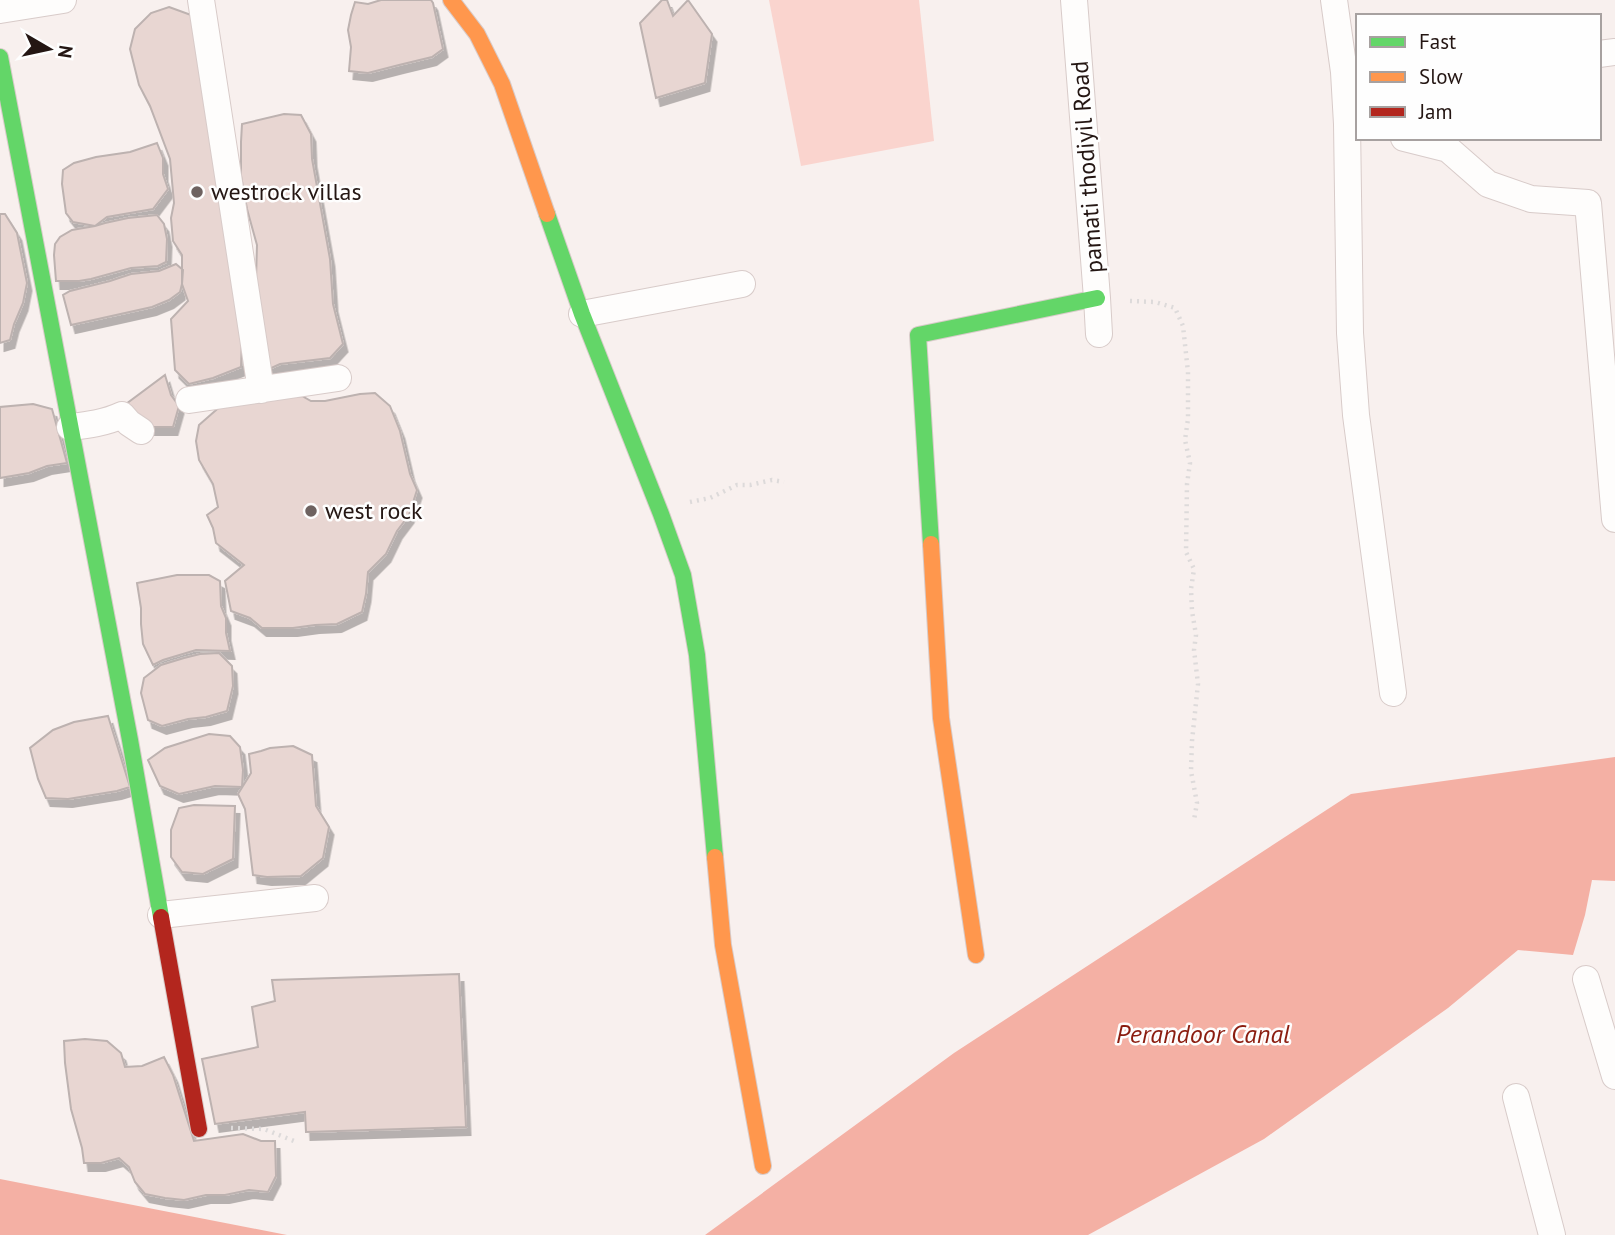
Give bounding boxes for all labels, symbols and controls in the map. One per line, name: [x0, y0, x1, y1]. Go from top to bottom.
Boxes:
north arrow: [14, 14, 84, 84]
legend: [1356, 14, 1601, 140]
text: Fast: [1419, 28, 1456, 55]
text: N: [53, 44, 79, 60]
street label: pamati thodiyil Road: [1064, 60, 1109, 274]
text: Slow: [1419, 63, 1463, 90]
text: Jam: [1418, 98, 1453, 125]
place label: westrock villas: [211, 176, 362, 207]
marker: westrock villas: [189, 184, 205, 200]
place label: west rock: [325, 495, 423, 526]
marker: west rock: [303, 503, 319, 519]
water label: Perandoor Canal: [1116, 1017, 1290, 1050]

